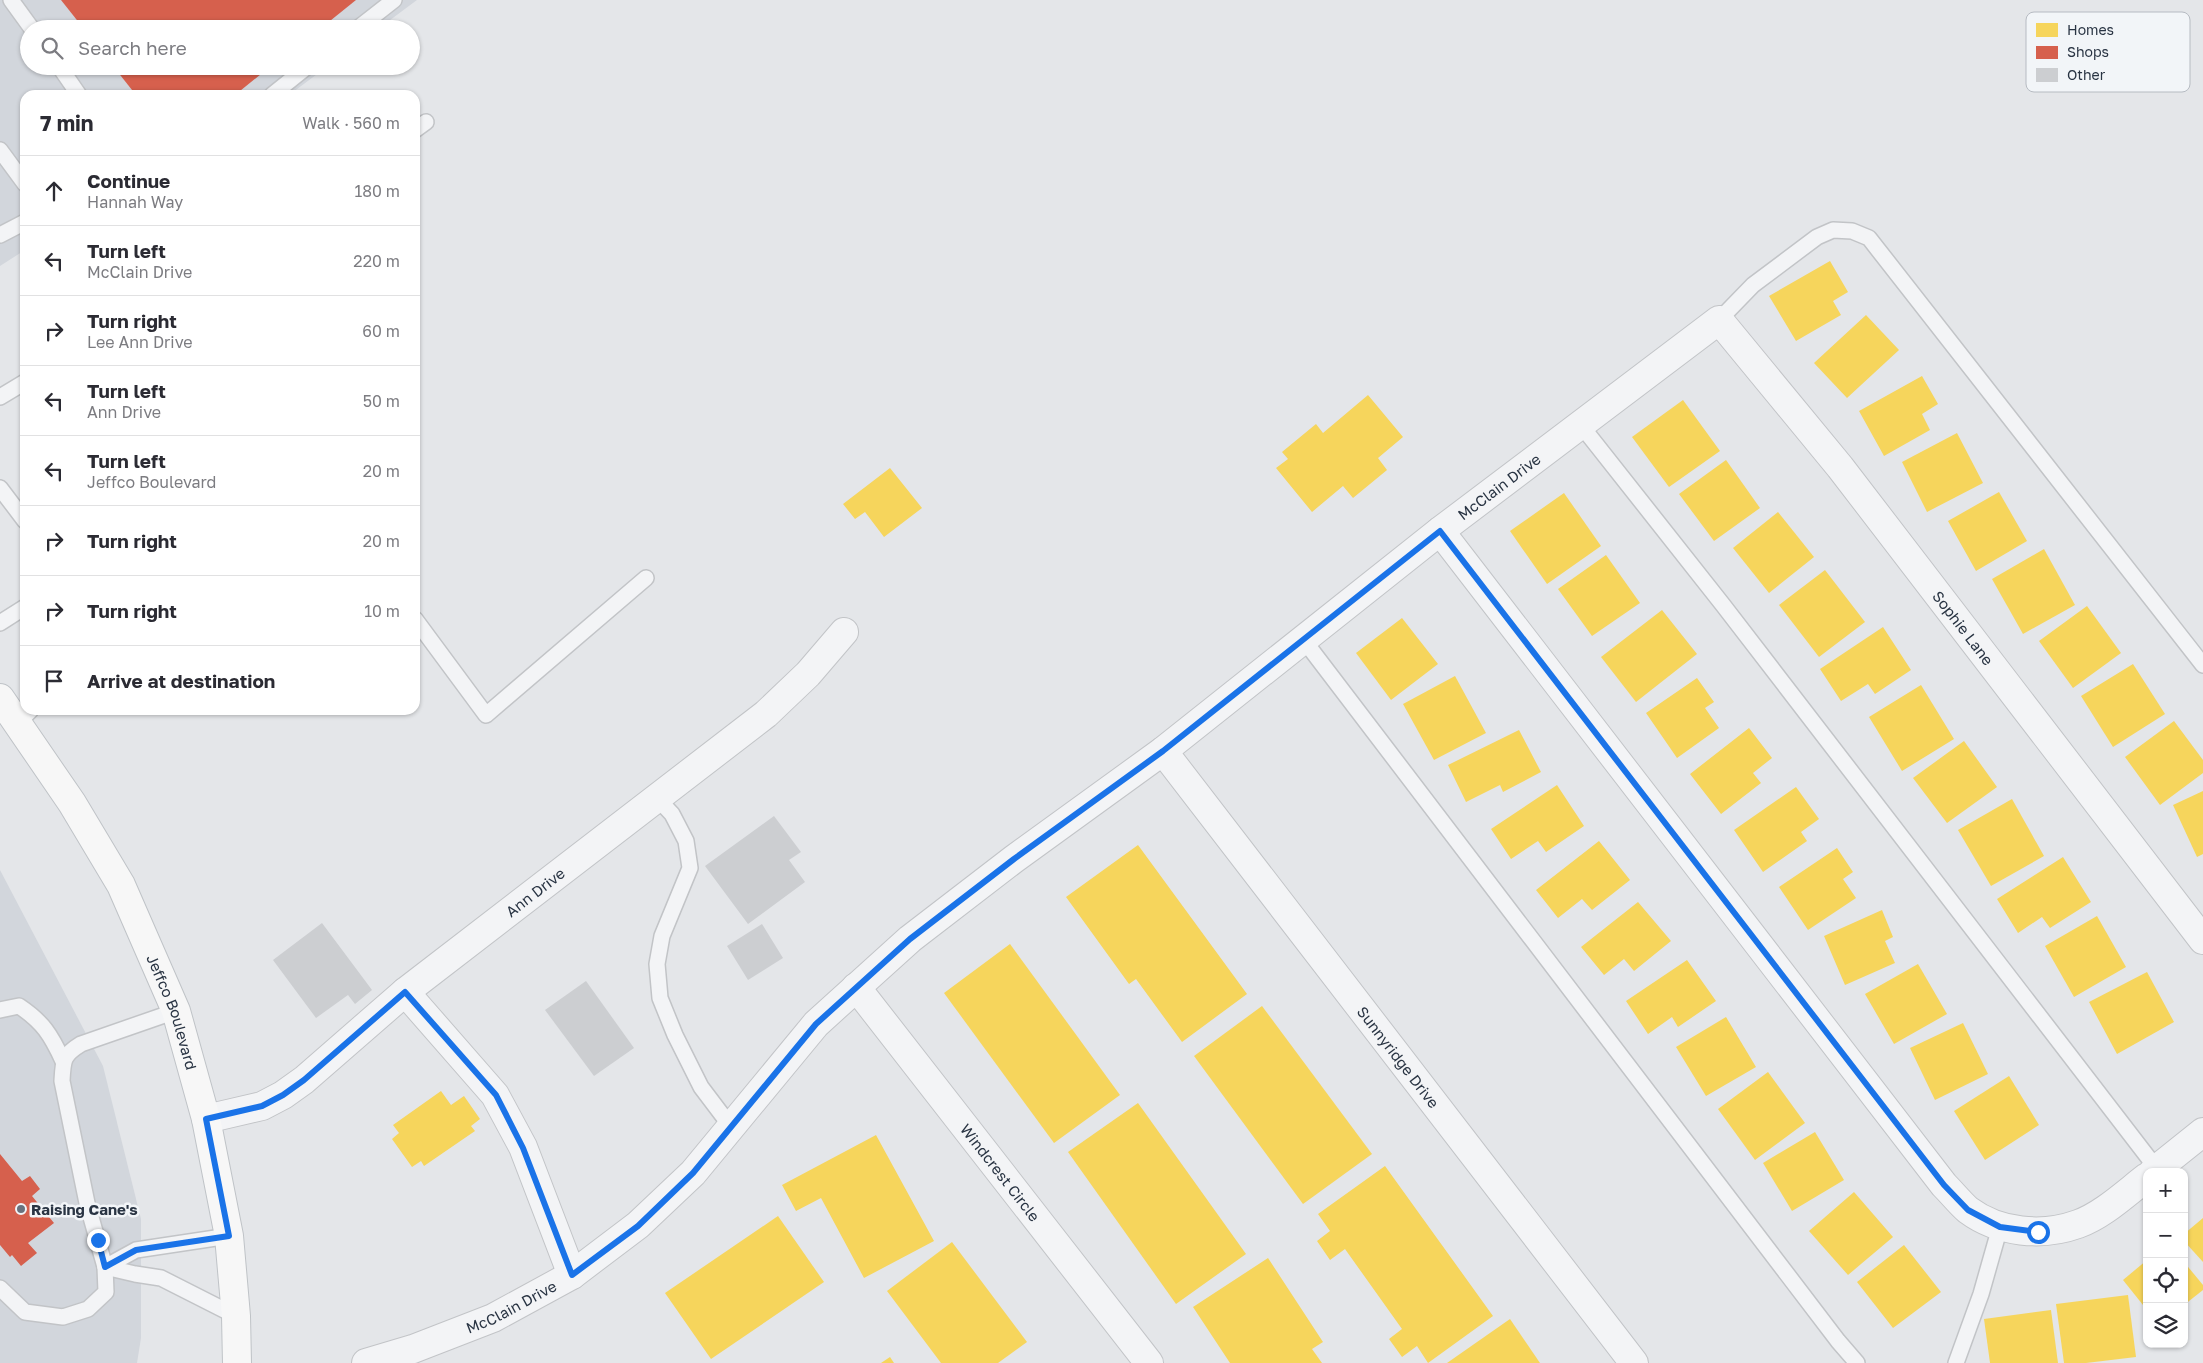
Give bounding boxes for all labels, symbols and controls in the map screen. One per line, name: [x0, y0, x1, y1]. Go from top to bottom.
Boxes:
legend: [2026, 12, 2190, 92]
search box: [20, 20, 420, 75]
text: Homes: [2067, 21, 2114, 38]
icon: search: [38, 34, 66, 62]
text: Search here: [78, 36, 187, 59]
text: Shops: [2067, 43, 2109, 60]
text: Other: [2067, 66, 2106, 83]
text: 7 min: [40, 110, 94, 136]
text: Walk · 560 m: [302, 113, 400, 133]
text: Continue: [87, 169, 170, 192]
icon: ahead: [40, 177, 68, 205]
text: 180 m: [354, 181, 400, 201]
text: Hannah Way: [87, 192, 183, 212]
text: Turn left: [87, 239, 166, 262]
icon: left: [40, 247, 68, 275]
text: 220 m: [353, 251, 400, 271]
text: McClain Drive: [87, 262, 192, 282]
text: Turn right: [87, 309, 177, 332]
icon: right: [40, 317, 68, 345]
text: 60 m: [362, 321, 400, 341]
text: Lee Ann Drive: [87, 332, 193, 352]
text: Turn left: [87, 379, 166, 402]
icon: left: [40, 387, 68, 415]
text: 50 m: [363, 391, 400, 411]
text: Ann Drive: [87, 402, 161, 422]
text: Turn left: [87, 449, 166, 472]
street label: McClain Drive: [1454, 449, 1544, 523]
icon: left: [40, 457, 68, 485]
text: 20 m: [363, 461, 400, 481]
text: Jeffco Boulevard: [87, 472, 216, 492]
icon: right: [40, 527, 68, 555]
text: Turn right: [87, 529, 177, 552]
text: 20 m: [363, 531, 400, 551]
street label: Sophie Lane: [1929, 587, 1998, 669]
icon: right: [40, 597, 68, 625]
text: Turn right: [87, 599, 177, 622]
text: 10 m: [364, 601, 400, 621]
icon: arrive: [40, 667, 68, 695]
text: Arrive at destination: [87, 669, 275, 692]
street label: Ann Drive: [502, 863, 568, 920]
street label: Jeffco Boulevard: [143, 951, 201, 1072]
street label: Sunnyridge Drive: [1354, 1003, 1443, 1111]
street label: Windcrest Circle: [957, 1120, 1044, 1225]
map controls: [2143, 1168, 2188, 1348]
button: +: [2143, 1168, 2188, 1213]
place label: Raising Cane's: [31, 1200, 138, 1218]
marker: Raising Cane's: [15, 1203, 27, 1215]
button: −: [2143, 1213, 2188, 1258]
route start: [2027, 1221, 2050, 1244]
route end: [87, 1229, 110, 1252]
button: locate: [2143, 1258, 2188, 1303]
street label: McClain Drive: [463, 1276, 560, 1337]
button: layers: [2143, 1303, 2188, 1348]

